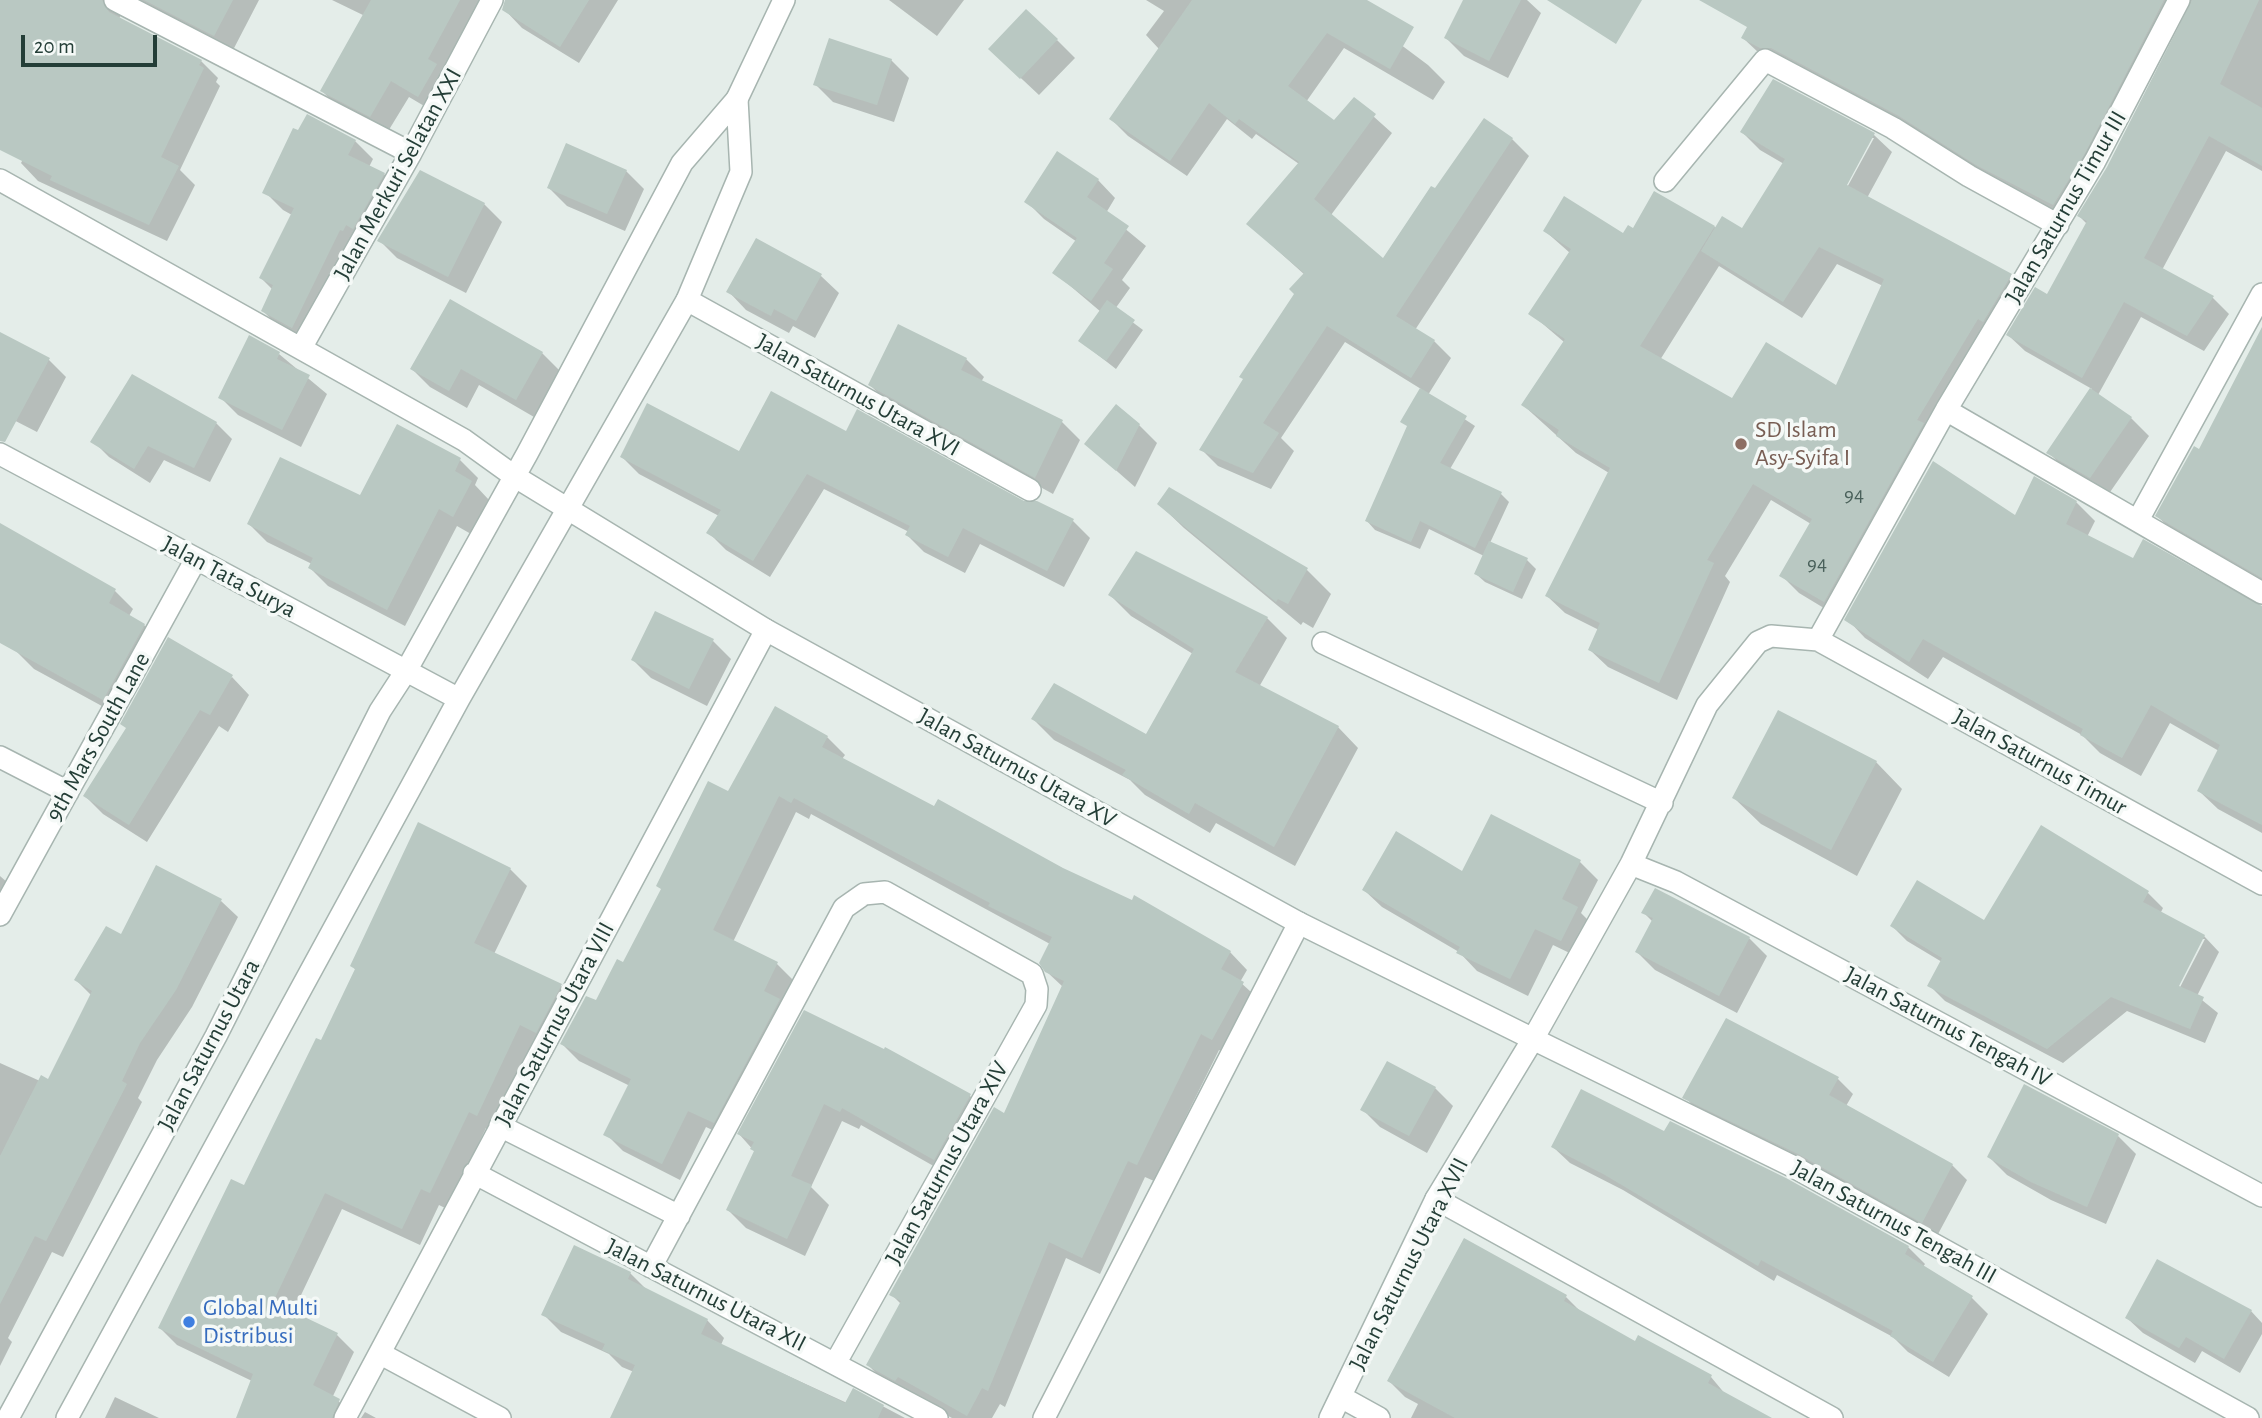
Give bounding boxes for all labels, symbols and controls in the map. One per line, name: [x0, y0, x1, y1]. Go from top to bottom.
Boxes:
scale bar: [24, 21, 161, 65]
text: 20 m: [34, 36, 75, 57]
street label: Jalan Merkuri Selatan XXI: [328, 63, 468, 285]
street label: Jalan Saturnus Timur III: [1999, 106, 2133, 308]
street label: Jalan Saturnus Utara XVI: [751, 327, 965, 463]
place label: SD Islam Asy-Syifa I: [1755, 416, 1850, 472]
marker: SD Islam Asy-Syifa I: [1733, 436, 1749, 452]
house number: 94: [1844, 482, 1864, 508]
street label: Jalan Tata Surya: [157, 530, 301, 624]
house number: 94: [1807, 551, 1827, 577]
street label: 9th Mars South Lane: [40, 647, 156, 827]
street label: Jalan Saturnus Utara XV: [913, 702, 1121, 834]
street label: Jalan Saturnus Timur: [1948, 702, 2132, 822]
street label: Jalan Saturnus Utara VIII: [489, 917, 621, 1131]
street label: Jalan Saturnus Utara: [152, 954, 266, 1136]
street label: Jalan Saturnus Tengah IV: [1840, 960, 2056, 1094]
street label: Jalan Saturnus Utara XIV: [879, 1056, 1015, 1270]
street label: Jalan Saturnus Utara XVII: [1343, 1153, 1475, 1375]
street label: Jalan Saturnus Tengah III: [1787, 1154, 2001, 1290]
street label: Jalan Saturnus Utara XII: [601, 1232, 811, 1358]
place label: Global Multi Distribusi: [203, 1294, 318, 1350]
marker: Global Multi Distribusi: [181, 1314, 197, 1330]

